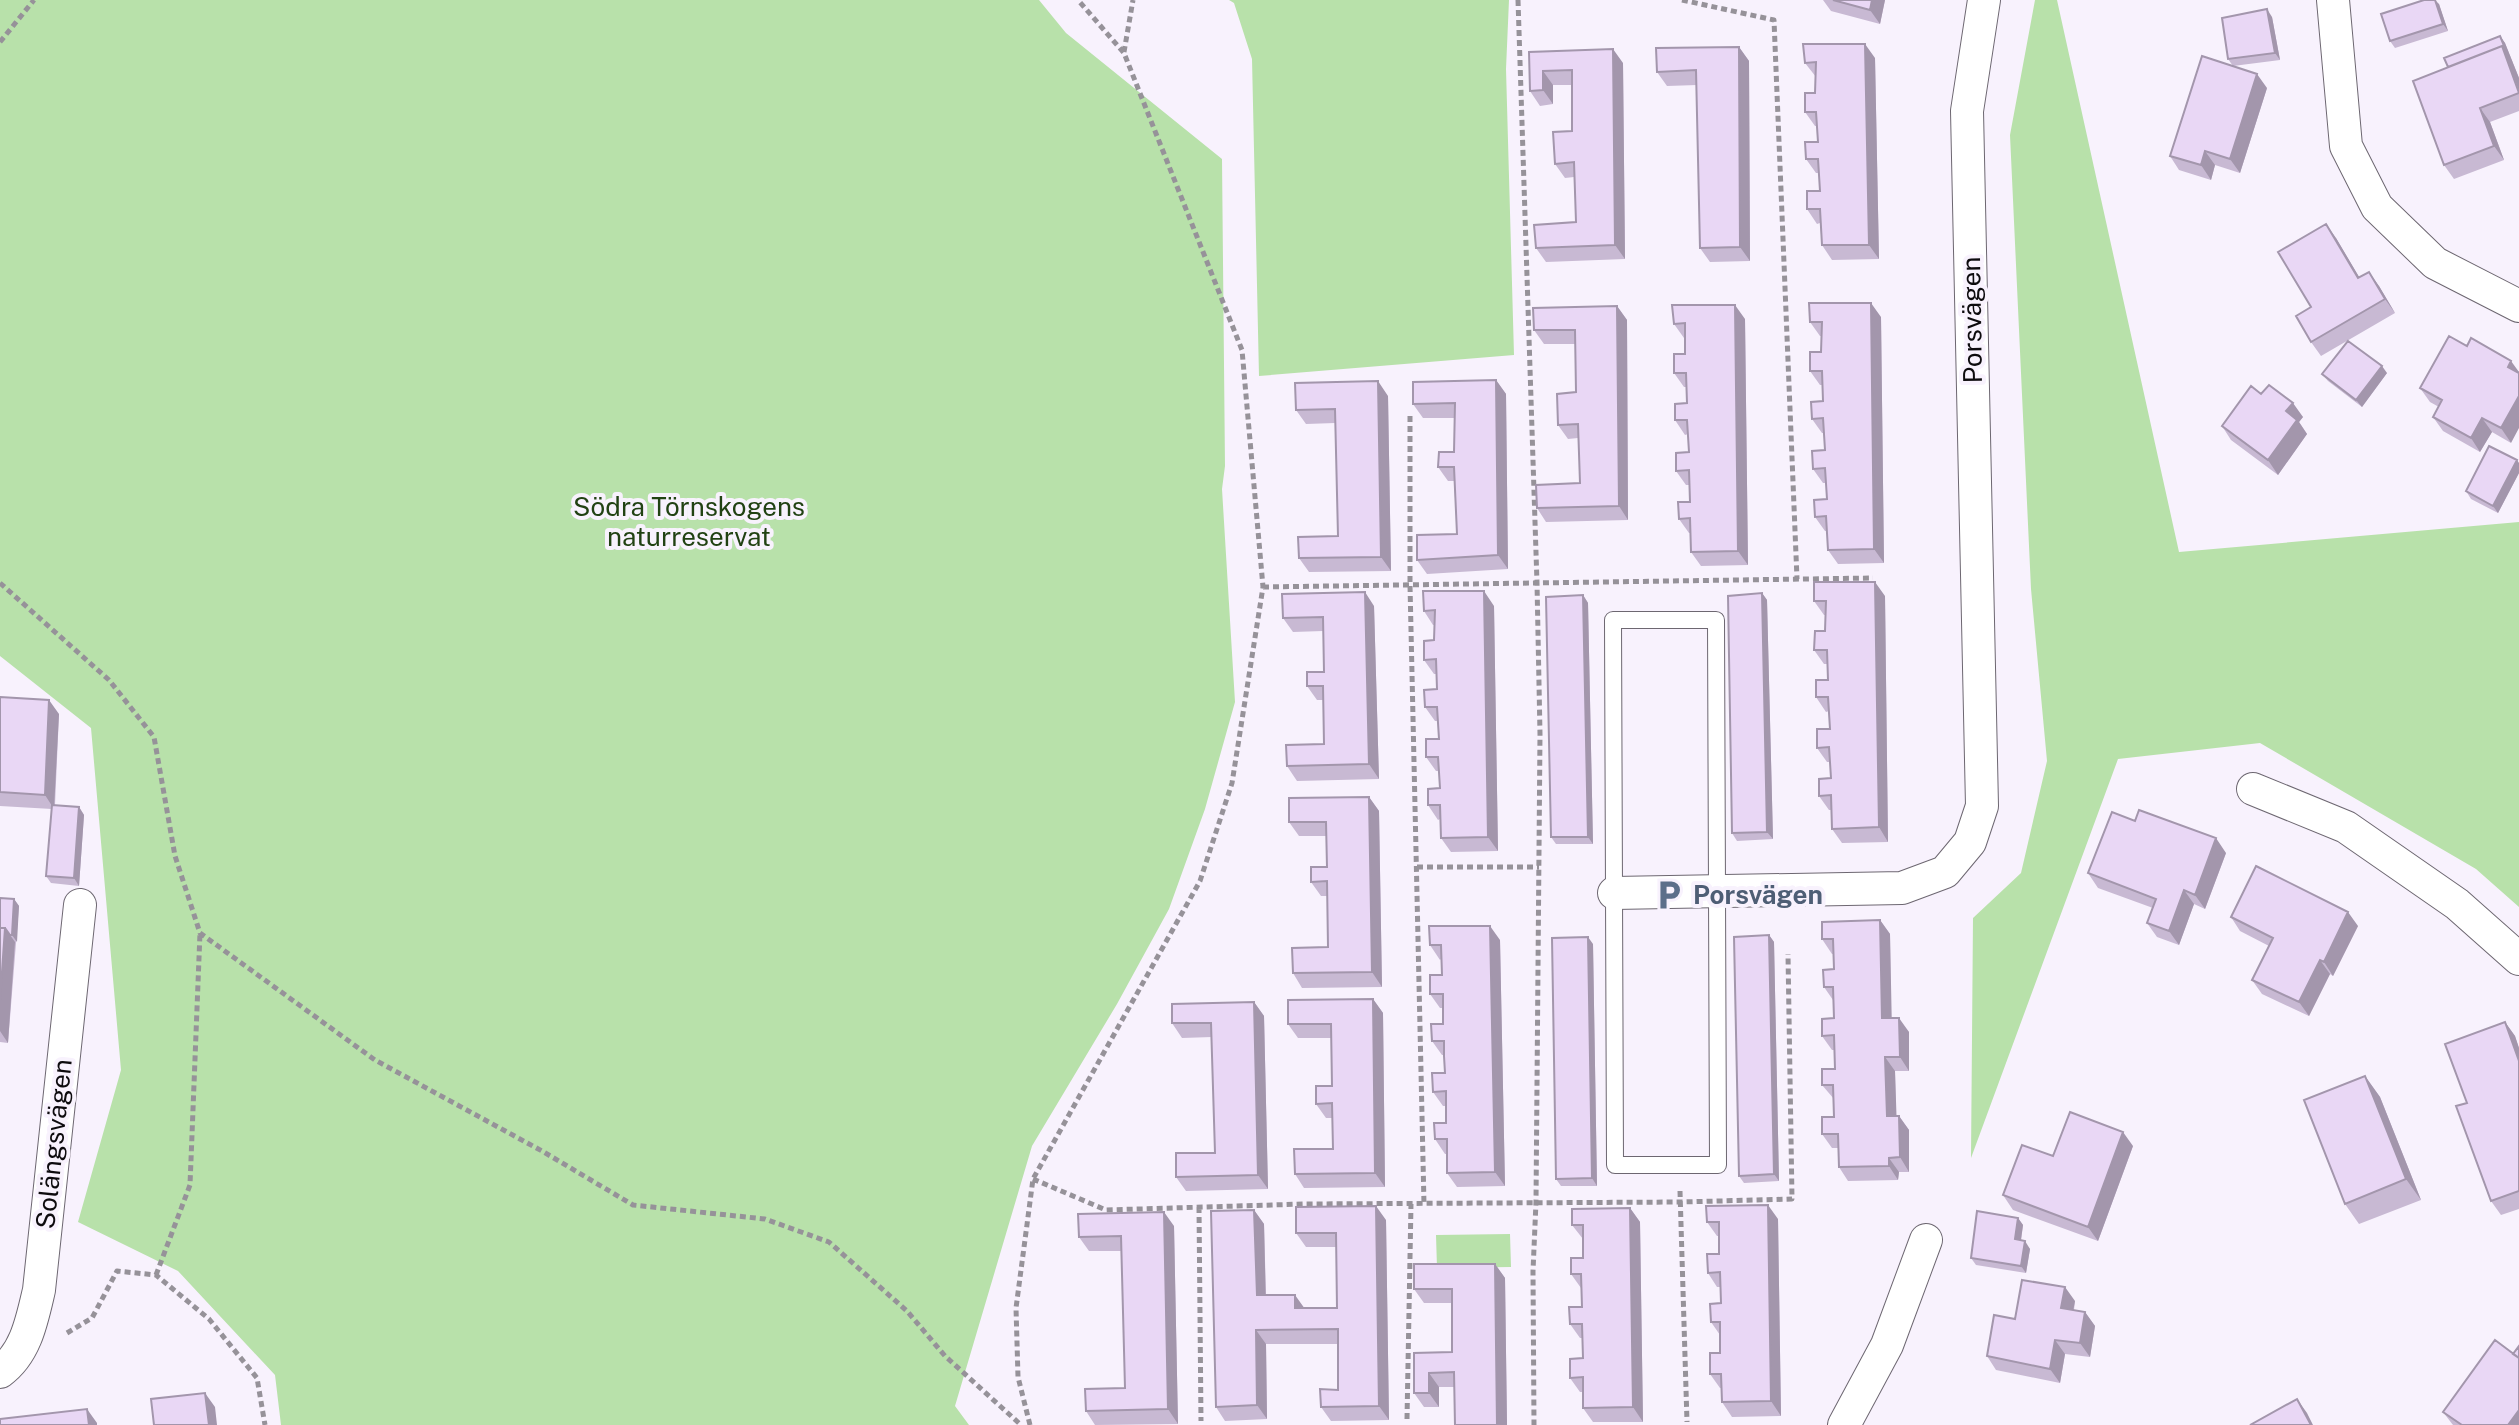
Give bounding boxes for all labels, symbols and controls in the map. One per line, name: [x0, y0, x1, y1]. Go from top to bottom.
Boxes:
street label: Porsvägen: [1955, 256, 1988, 384]
park label: Södra Törnskogens naturreservat: [573, 491, 805, 552]
parking icon: Porsvägen: [1652, 878, 1686, 912]
place label: Porsvägen: [1693, 879, 1823, 910]
street label: Solängsvägen: [29, 1057, 78, 1230]

